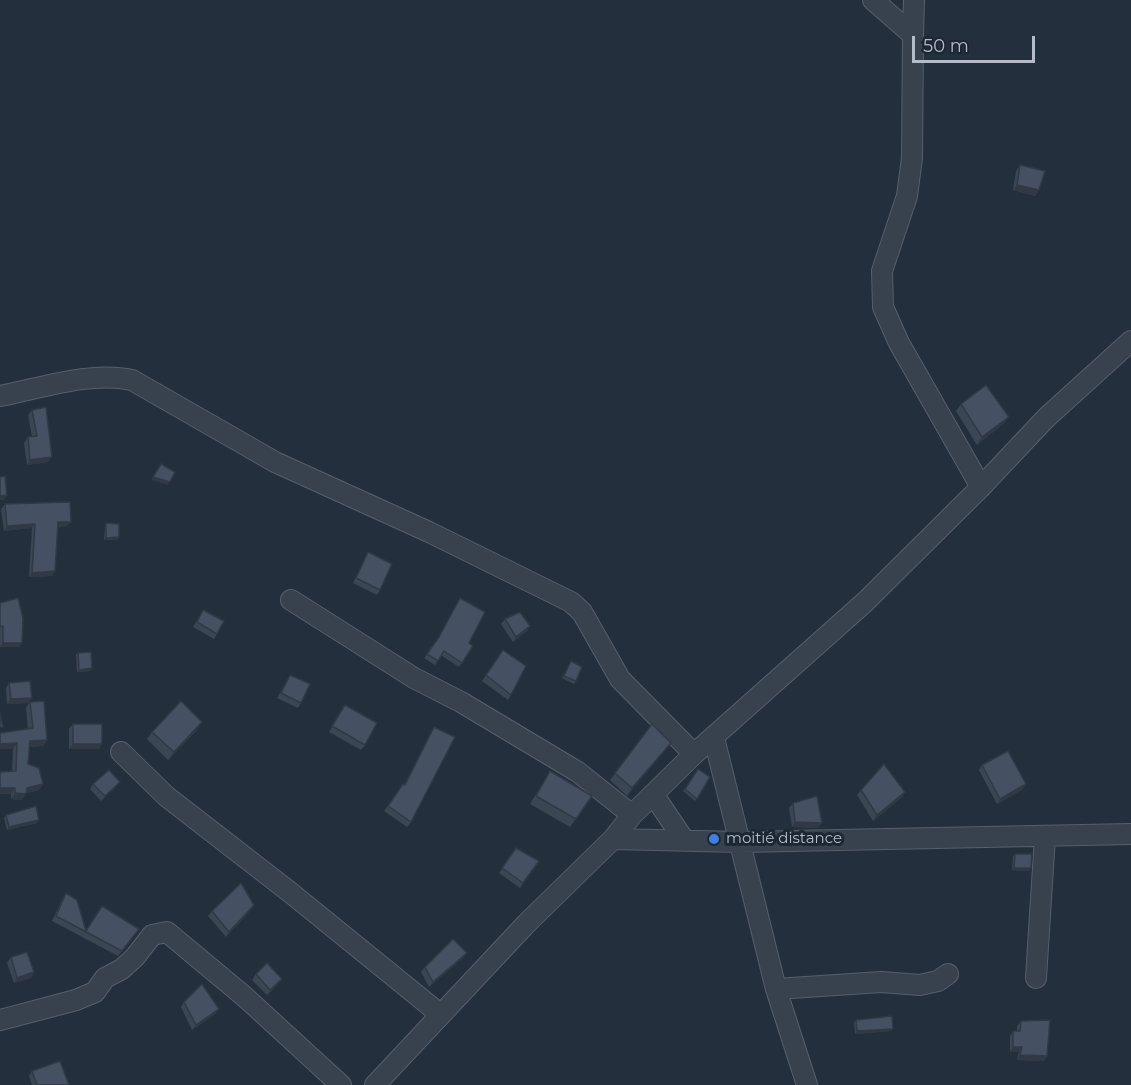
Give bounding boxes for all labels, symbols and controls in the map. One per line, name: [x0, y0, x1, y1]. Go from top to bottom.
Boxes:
scale bar: [915, 24, 1038, 62]
text: 50 m: [923, 35, 969, 57]
place label: moitié distance: [726, 830, 842, 848]
marker: moitié distance: [707, 832, 721, 846]

